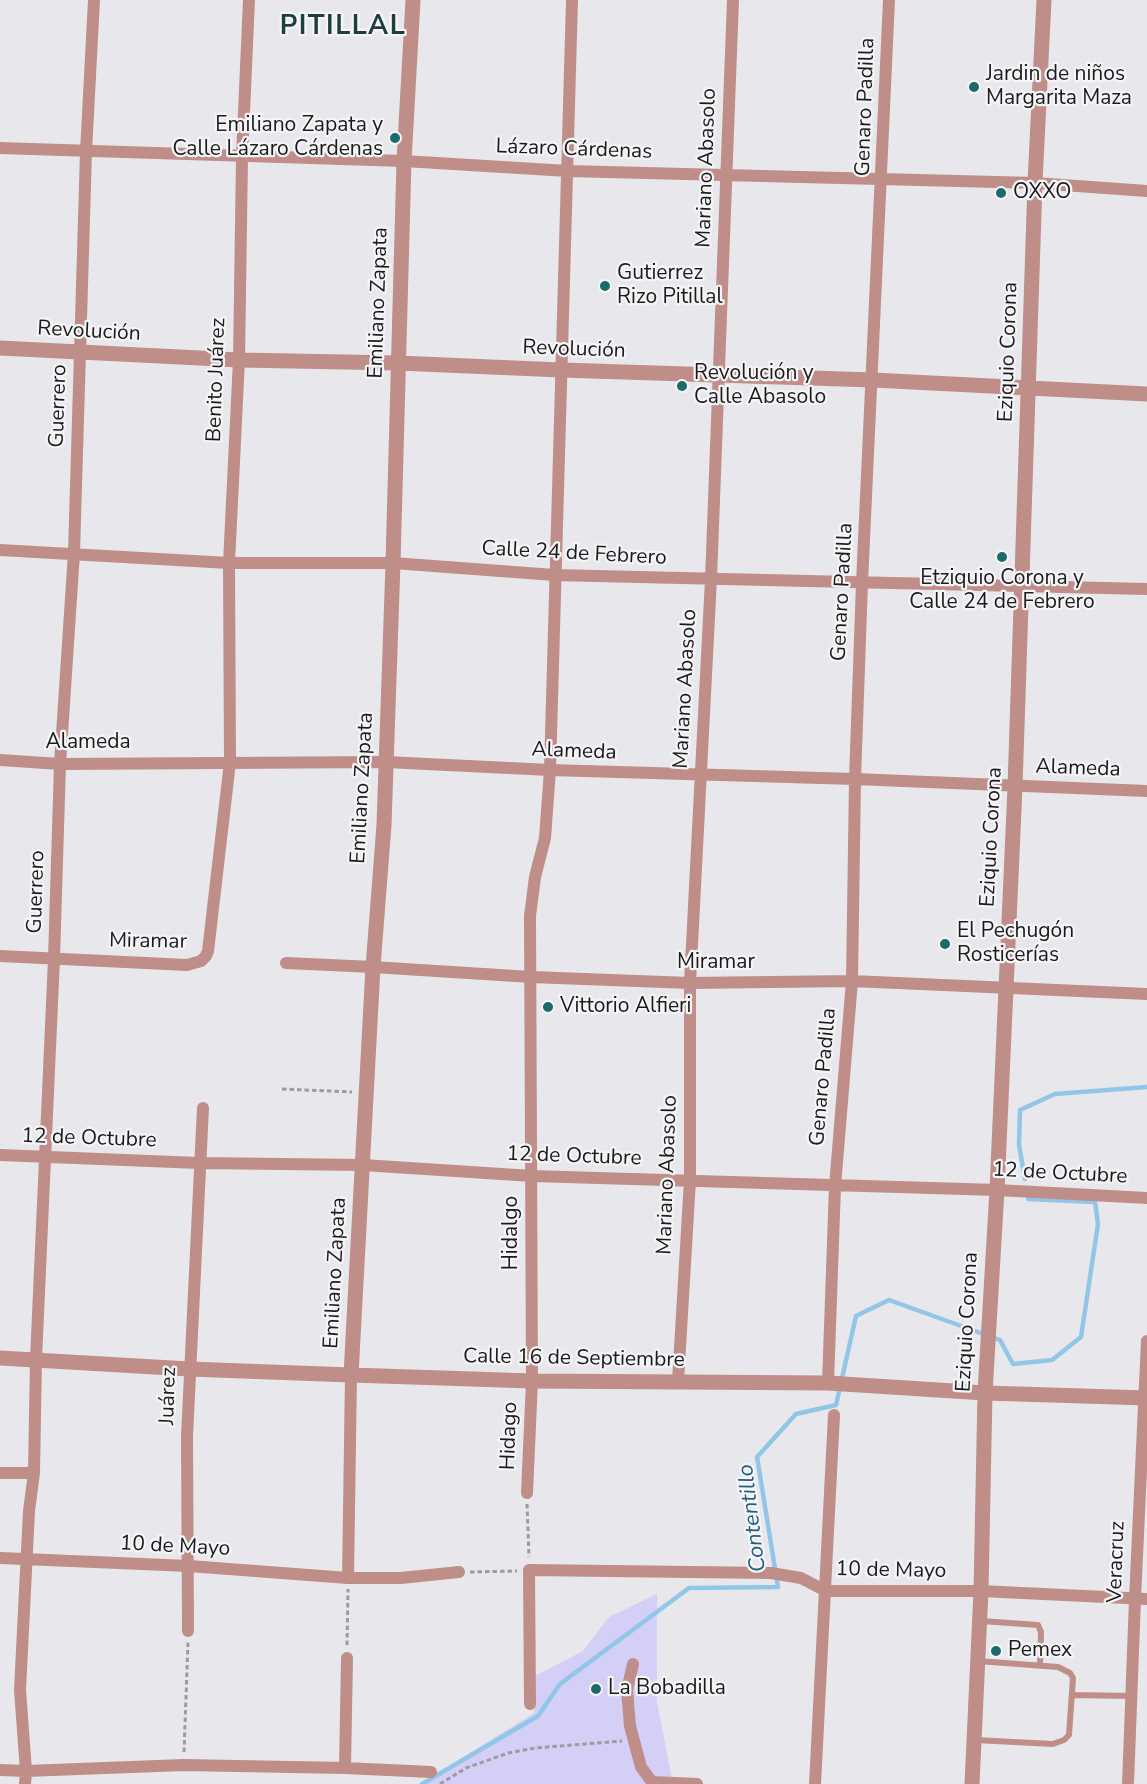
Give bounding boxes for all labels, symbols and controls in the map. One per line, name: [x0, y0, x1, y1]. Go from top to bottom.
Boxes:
district label: PITILLAL: [280, 11, 406, 43]
street label: Genaro Padilla: [851, 37, 881, 177]
place label: Jardin de niños Margarita Maza: [986, 62, 1132, 112]
marker: Jardin de niños Margarita Maza: [967, 80, 981, 94]
street label: Mariano Abasolo: [692, 88, 722, 248]
place label: Emiliano Zapata y Calle Lázaro Cárdenas: [173, 113, 383, 163]
marker: Emiliano Zapata y Calle Lázaro Cárdenas: [388, 131, 402, 145]
street label: Lázaro Cárdenas: [495, 135, 653, 165]
place label: OXXO: [1013, 180, 1071, 206]
marker: OXXO: [994, 186, 1008, 200]
street label: Emiliano Zapata: [364, 227, 394, 379]
place label: Gutierrez Rizo Pitillal: [617, 261, 723, 311]
marker: Gutierrez Rizo Pitillal: [598, 279, 612, 293]
street label: Eziquio Corona: [994, 282, 1024, 422]
street label: Revolución: [37, 317, 141, 347]
street label: Benito Juárez: [202, 317, 232, 443]
street label: Revolución: [522, 336, 626, 364]
place label: Revolución y Calle Abasolo: [694, 361, 826, 411]
street label: Guerrero: [45, 364, 73, 448]
marker: Revolución y Calle Abasolo: [675, 379, 689, 393]
street label: Genaro Padilla: [827, 522, 859, 662]
street label: Calle 24 de Febrero: [481, 537, 667, 571]
marker: Etziquio Corona y Calle 24 de Febrero: [995, 550, 1009, 564]
place label: Etziquio Corona y Calle 24 de Febrero: [909, 566, 1095, 616]
street label: Mariano Abasolo: [669, 609, 703, 769]
street label: Emiliano Zapata: [346, 712, 380, 864]
street label: Alameda: [45, 730, 131, 756]
street label: Alameda: [531, 738, 617, 766]
street label: Alameda: [1035, 755, 1121, 783]
street label: Eziquio Corona: [976, 766, 1008, 908]
street label: Guerrero: [23, 850, 51, 934]
place label: El Pechugón Rosticerías: [957, 919, 1074, 969]
street label: Miramar: [109, 929, 187, 955]
marker: El Pechugón Rosticerías: [938, 937, 952, 951]
street label: Miramar: [677, 950, 755, 976]
place label: Vittorio Alfieri: [560, 994, 691, 1020]
marker: Vittorio Alfieri: [541, 1000, 555, 1014]
street label: Genaro Padilla: [805, 1007, 843, 1147]
street label: Mariano Abasolo: [653, 1095, 683, 1255]
street label: 12 de Octubre: [21, 1124, 157, 1154]
street label: 12 de Octubre: [506, 1142, 642, 1172]
street label: 12 de Octubre: [992, 1158, 1128, 1190]
street label: Hidalgo: [499, 1196, 525, 1270]
street label: Emiliano Zapata: [319, 1197, 353, 1349]
street label: Eziquio Corona: [952, 1251, 984, 1393]
street label: Calle 16 de Septiembre: [463, 1344, 685, 1374]
street label: Juárez: [155, 1367, 183, 1425]
street label: Hidago: [496, 1401, 524, 1471]
water label: Contentillo: [733, 1463, 773, 1573]
street label: Veracruz: [1103, 1521, 1131, 1603]
street label: 10 de Mayo: [119, 1532, 231, 1562]
street label: 10 de Mayo: [835, 1557, 947, 1585]
place label: Pemex: [1008, 1638, 1072, 1664]
marker: Pemex: [989, 1644, 1003, 1658]
place label: La Bobadilla: [608, 1676, 726, 1702]
marker: La Bobadilla: [589, 1682, 603, 1696]

